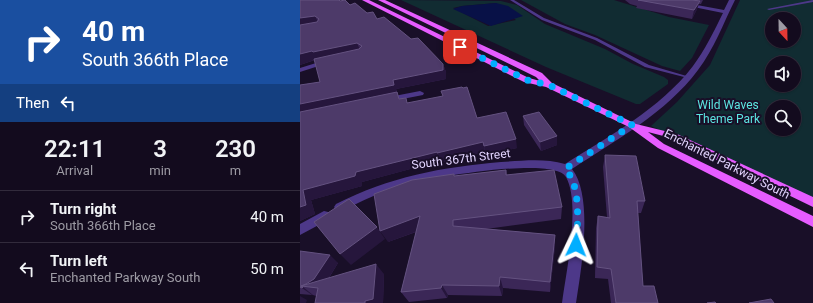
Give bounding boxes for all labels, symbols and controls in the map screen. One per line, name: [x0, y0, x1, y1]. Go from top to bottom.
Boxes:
north arrow: [765, 12, 801, 48]
map controls: [765, 12, 801, 136]
text: 40 m: [82, 15, 145, 48]
icon: right: [16, 16, 68, 68]
pin: [443, 30, 477, 64]
icon: arrive: [449, 36, 471, 58]
text: South 366th Place: [82, 49, 228, 70]
button: sound: [765, 56, 801, 92]
icon: left: [57, 92, 79, 114]
text: Then: [16, 94, 49, 112]
park label: Wild Waves Theme Park: [696, 98, 761, 126]
button: search: [765, 100, 801, 136]
street label: Enchanted Parkway South: [662, 126, 792, 202]
text: 22:11: [44, 135, 105, 163]
text: 3: [153, 135, 167, 163]
text: 230: [215, 135, 256, 163]
street label: South 367th Street: [411, 146, 511, 172]
text: Arrival: [56, 163, 93, 178]
text: min: [149, 163, 171, 178]
text: m: [230, 163, 241, 178]
text: Turn right: [50, 200, 116, 218]
icon: right: [16, 206, 38, 228]
text: 40 m: [250, 208, 284, 226]
text: South 366th Place: [50, 218, 156, 233]
position arrow: [555, 224, 597, 266]
text: Turn left: [50, 252, 107, 270]
icon: left: [16, 258, 38, 280]
text: 50 m: [250, 260, 284, 278]
text: Enchanted Parkway South: [50, 270, 201, 285]

